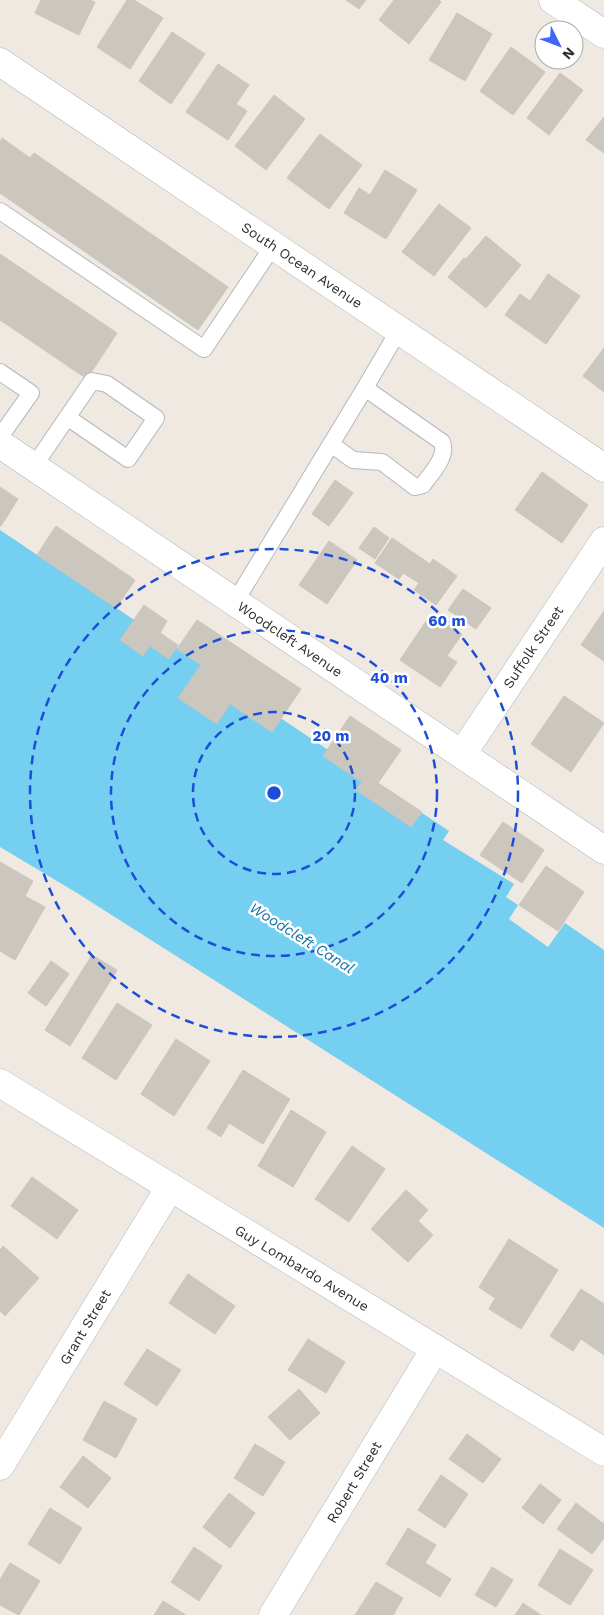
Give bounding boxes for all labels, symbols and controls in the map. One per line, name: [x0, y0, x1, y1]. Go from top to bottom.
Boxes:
north arrow: [534, 20, 584, 70]
text: N: [559, 44, 578, 63]
street label: South Ocean Avenue: [239, 219, 365, 311]
street label: Woodcleft Avenue: [235, 598, 345, 680]
street label: Suffolk Street: [500, 603, 566, 691]
text: 60 m: [428, 612, 466, 630]
text: 40 m: [370, 669, 408, 687]
text: 20 m: [312, 727, 350, 745]
centre of rings: [265, 784, 283, 802]
water label: Woodcleft Canal: [246, 899, 358, 978]
street label: Guy Lombardo Avenue: [232, 1222, 372, 1314]
street label: Grant Street: [56, 1286, 114, 1368]
street label: Robert Street: [323, 1438, 385, 1526]

